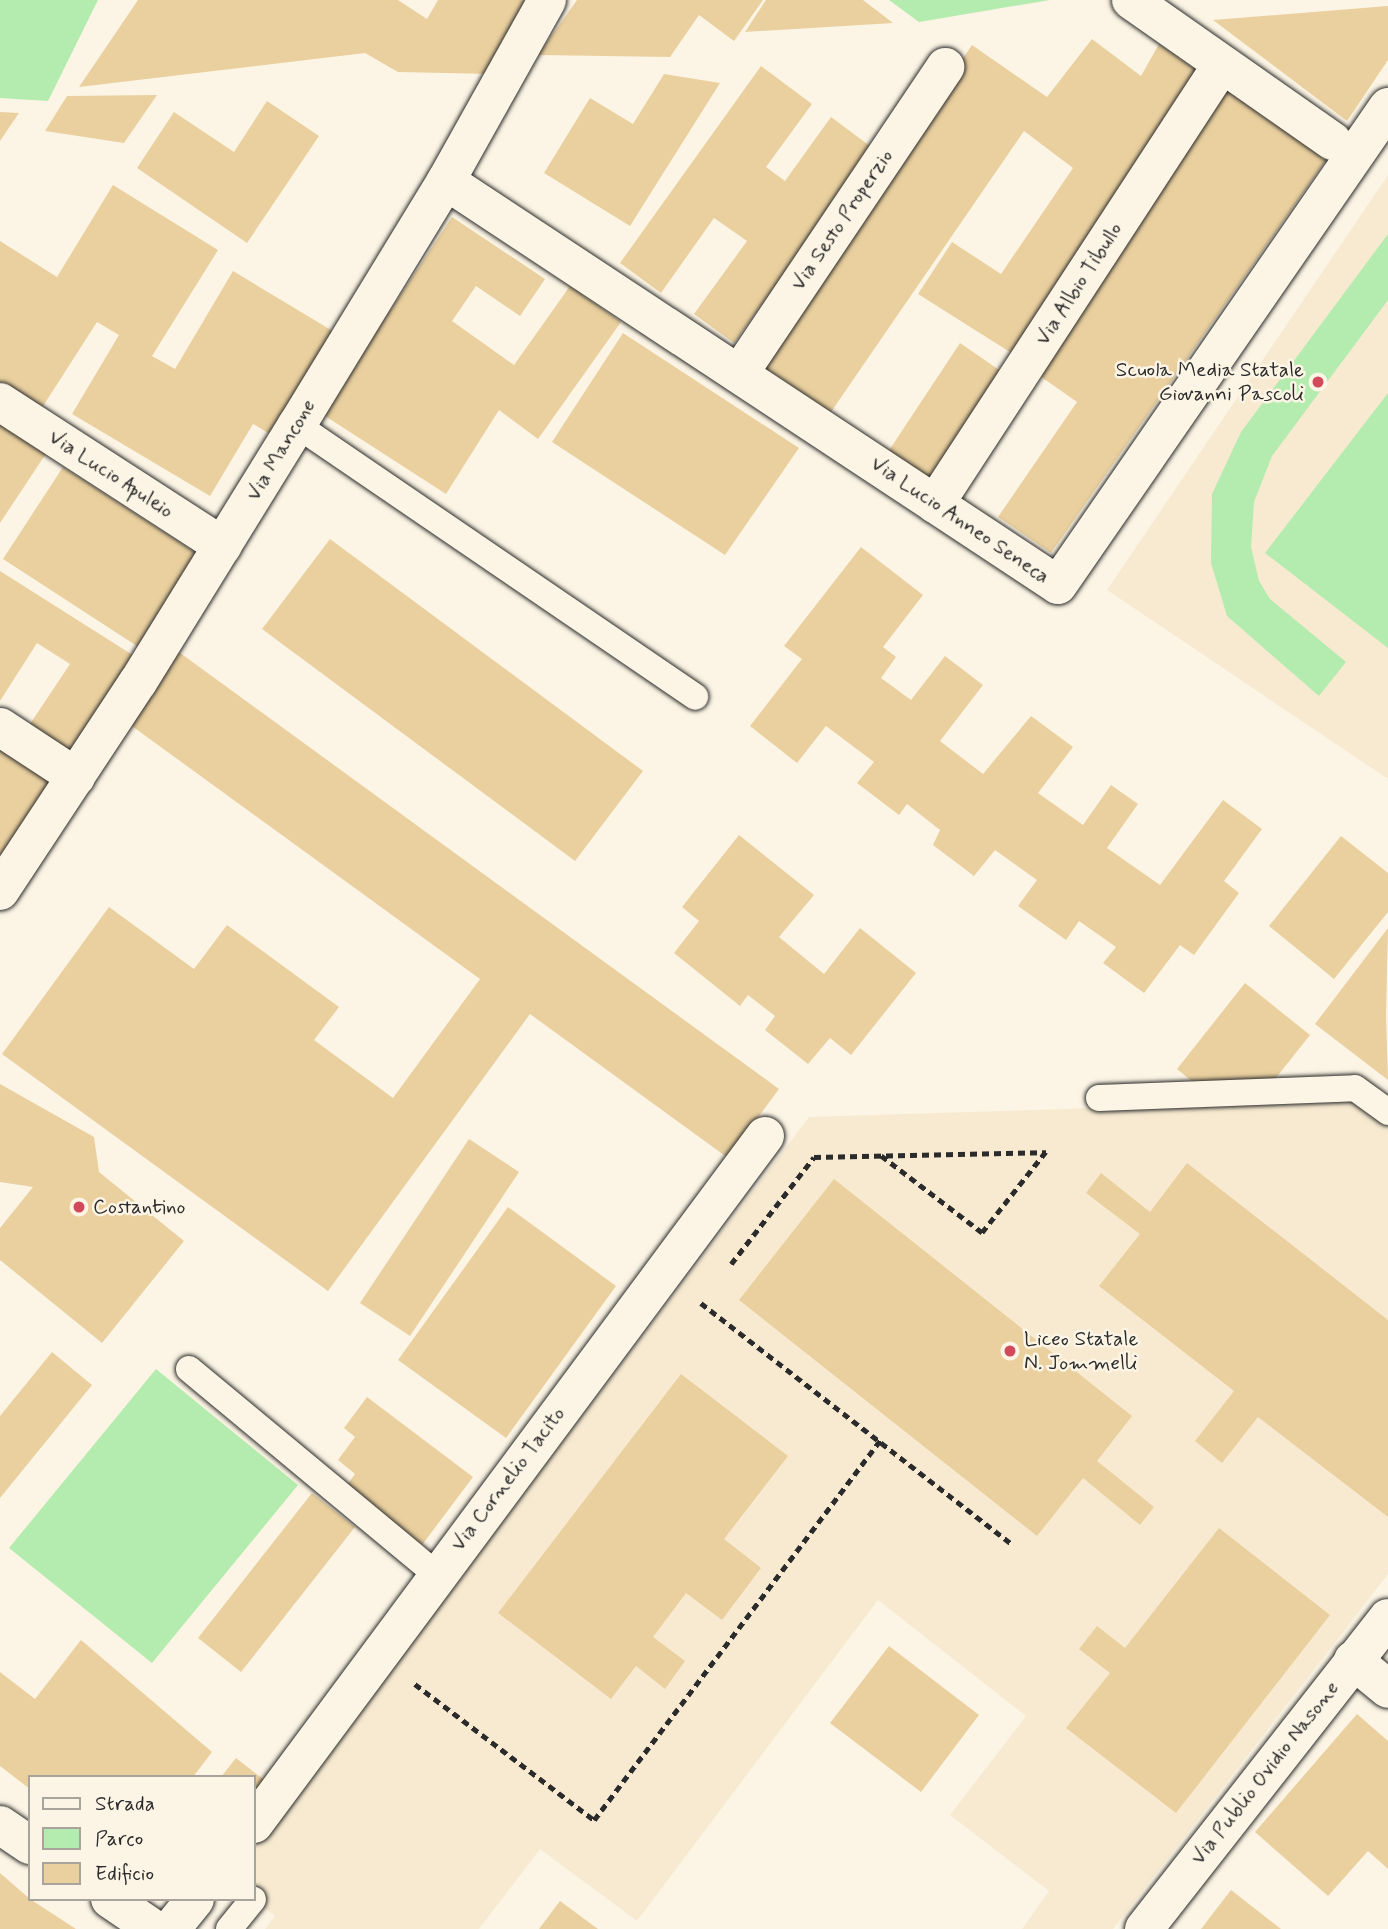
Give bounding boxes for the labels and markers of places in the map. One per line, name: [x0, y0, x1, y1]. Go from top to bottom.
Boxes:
place label: Scuola Media Statale Giovanni Pascoli: [1116, 357, 1304, 407]
marker: Scuola Media Statale Giovanni Pascoli: [1310, 374, 1326, 390]
place label: Costantino: [93, 1194, 185, 1220]
marker: Costantino: [71, 1199, 87, 1215]
place label: Liceo Statale N. Jommelli: [1024, 1326, 1138, 1376]
marker: Liceo Statale N. Jommelli: [1002, 1343, 1018, 1359]

